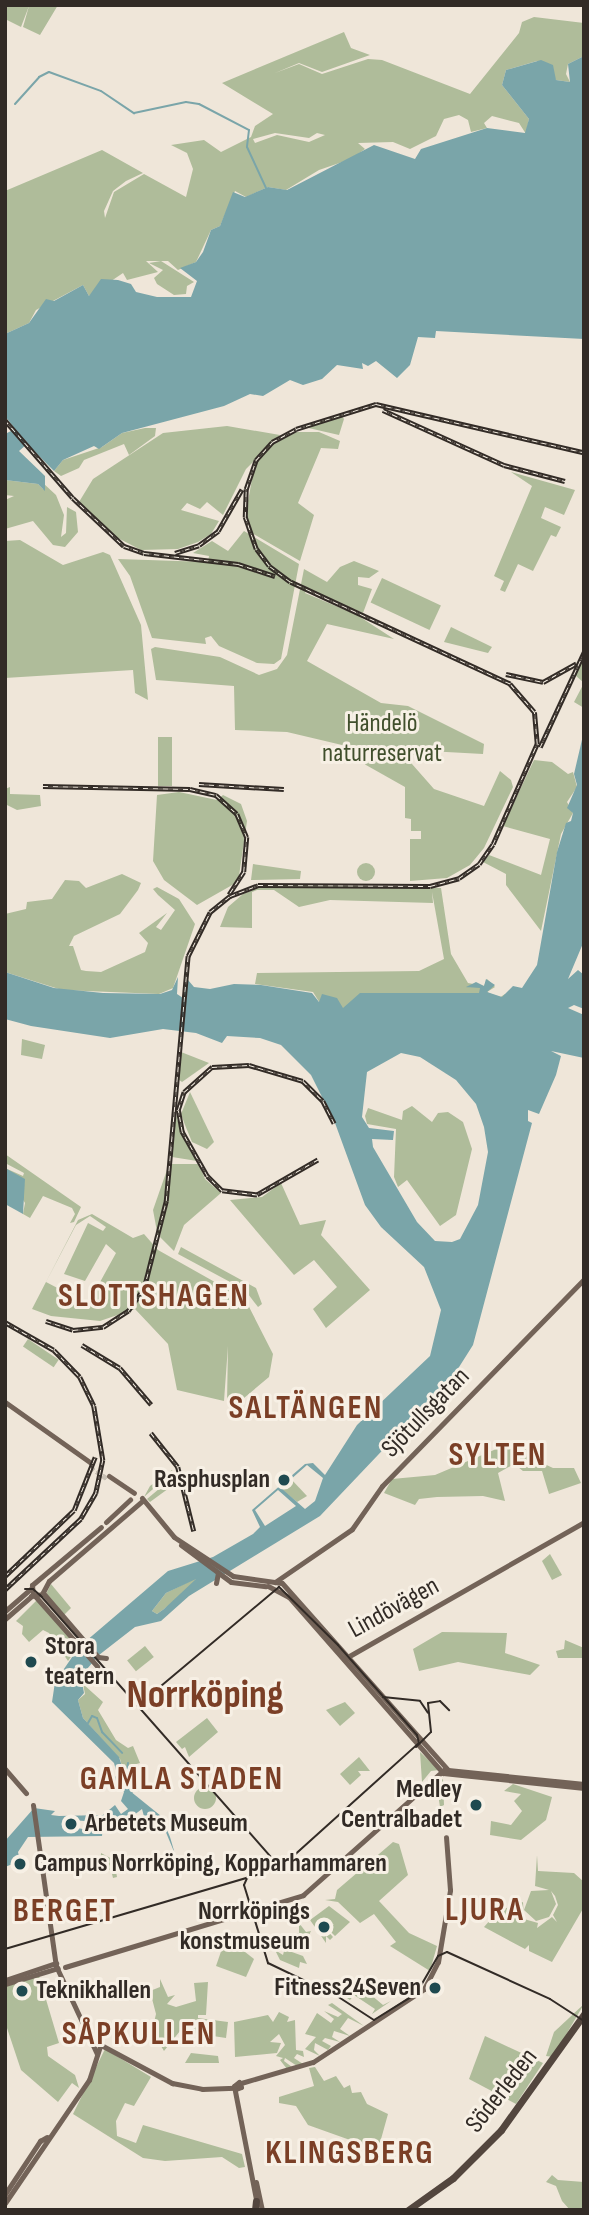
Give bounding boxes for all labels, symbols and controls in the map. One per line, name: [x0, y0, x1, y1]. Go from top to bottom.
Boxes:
park label: Händelö naturreservat: [322, 708, 442, 770]
district label: SLOTTSHAGEN: [59, 1277, 249, 1317]
street label: Sjötullsgatan: [375, 1361, 477, 1465]
district label: SALTÄNGEN: [230, 1389, 382, 1429]
district label: SYLTEN: [449, 1436, 547, 1476]
place label: Rasphusplan: [154, 1464, 270, 1496]
marker: Rasphusplan: [276, 1472, 292, 1488]
street label: Lindövägen: [343, 1570, 445, 1646]
place label: Stora teatern: [45, 1631, 114, 1692]
marker: Stora teatern: [23, 1654, 39, 1670]
district label: Norrköping: [126, 1671, 284, 1719]
district label: GAMLA STADEN: [81, 1760, 283, 1800]
place label: Medley Centralbadet: [341, 1774, 462, 1836]
marker: Medley Centralbadet: [468, 1797, 484, 1813]
place label: Arbetets Museum: [85, 1808, 248, 1840]
marker: Arbetets Museum: [63, 1816, 79, 1832]
place label: Campus Norrköping, Kopparhammaren: [34, 1848, 387, 1880]
marker: Campus Norrköping, Kopparhammaren: [12, 1856, 28, 1872]
district label: LJURA: [446, 1891, 524, 1931]
district label: BERGET: [14, 1892, 116, 1932]
place label: Norrköpings konstmuseum: [180, 1896, 310, 1958]
marker: Norrköpings konstmuseum: [316, 1919, 332, 1935]
place label: Fitness24Seven: [274, 1972, 421, 2004]
place label: Teknikhallen: [36, 1975, 151, 2007]
marker: Fitness24Seven: [427, 1980, 443, 1996]
marker: Teknikhallen: [14, 1983, 30, 1999]
district label: SÅPKULLEN: [63, 2015, 215, 2055]
street label: Söderleden: [459, 2043, 545, 2139]
district label: KLINGSBERG: [267, 2134, 433, 2174]

